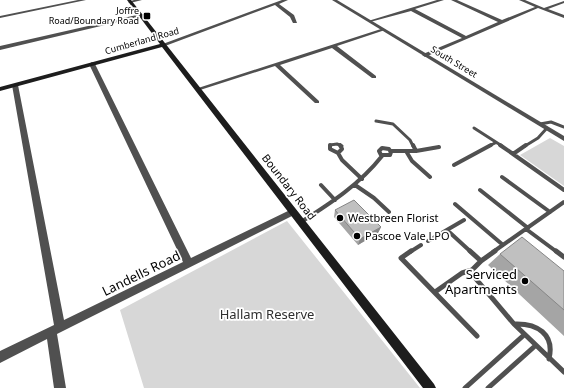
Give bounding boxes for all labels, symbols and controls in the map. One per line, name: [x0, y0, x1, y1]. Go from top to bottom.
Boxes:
place label: Joffre Road/Boundary Road: [49, 4, 139, 27]
marker: Joffre Road/Boundary Road: [142, 11, 152, 21]
street label: Cumberland Road: [103, 24, 180, 57]
street label: South Street: [429, 43, 481, 81]
street label: Boundary Road: [259, 151, 320, 223]
place label: Westbreen Florist: [348, 210, 438, 225]
marker: Westbreen Florist: [335, 213, 345, 223]
place label: Pascoe Vale LPO: [365, 228, 450, 243]
marker: Pascoe Vale LPO: [352, 231, 362, 241]
street label: Landells Road: [99, 246, 183, 300]
place label: Serviced Apartments: [445, 265, 517, 298]
marker: Serviced Apartments: [520, 276, 530, 286]
park label: Hallam Reserve: [220, 305, 314, 323]

